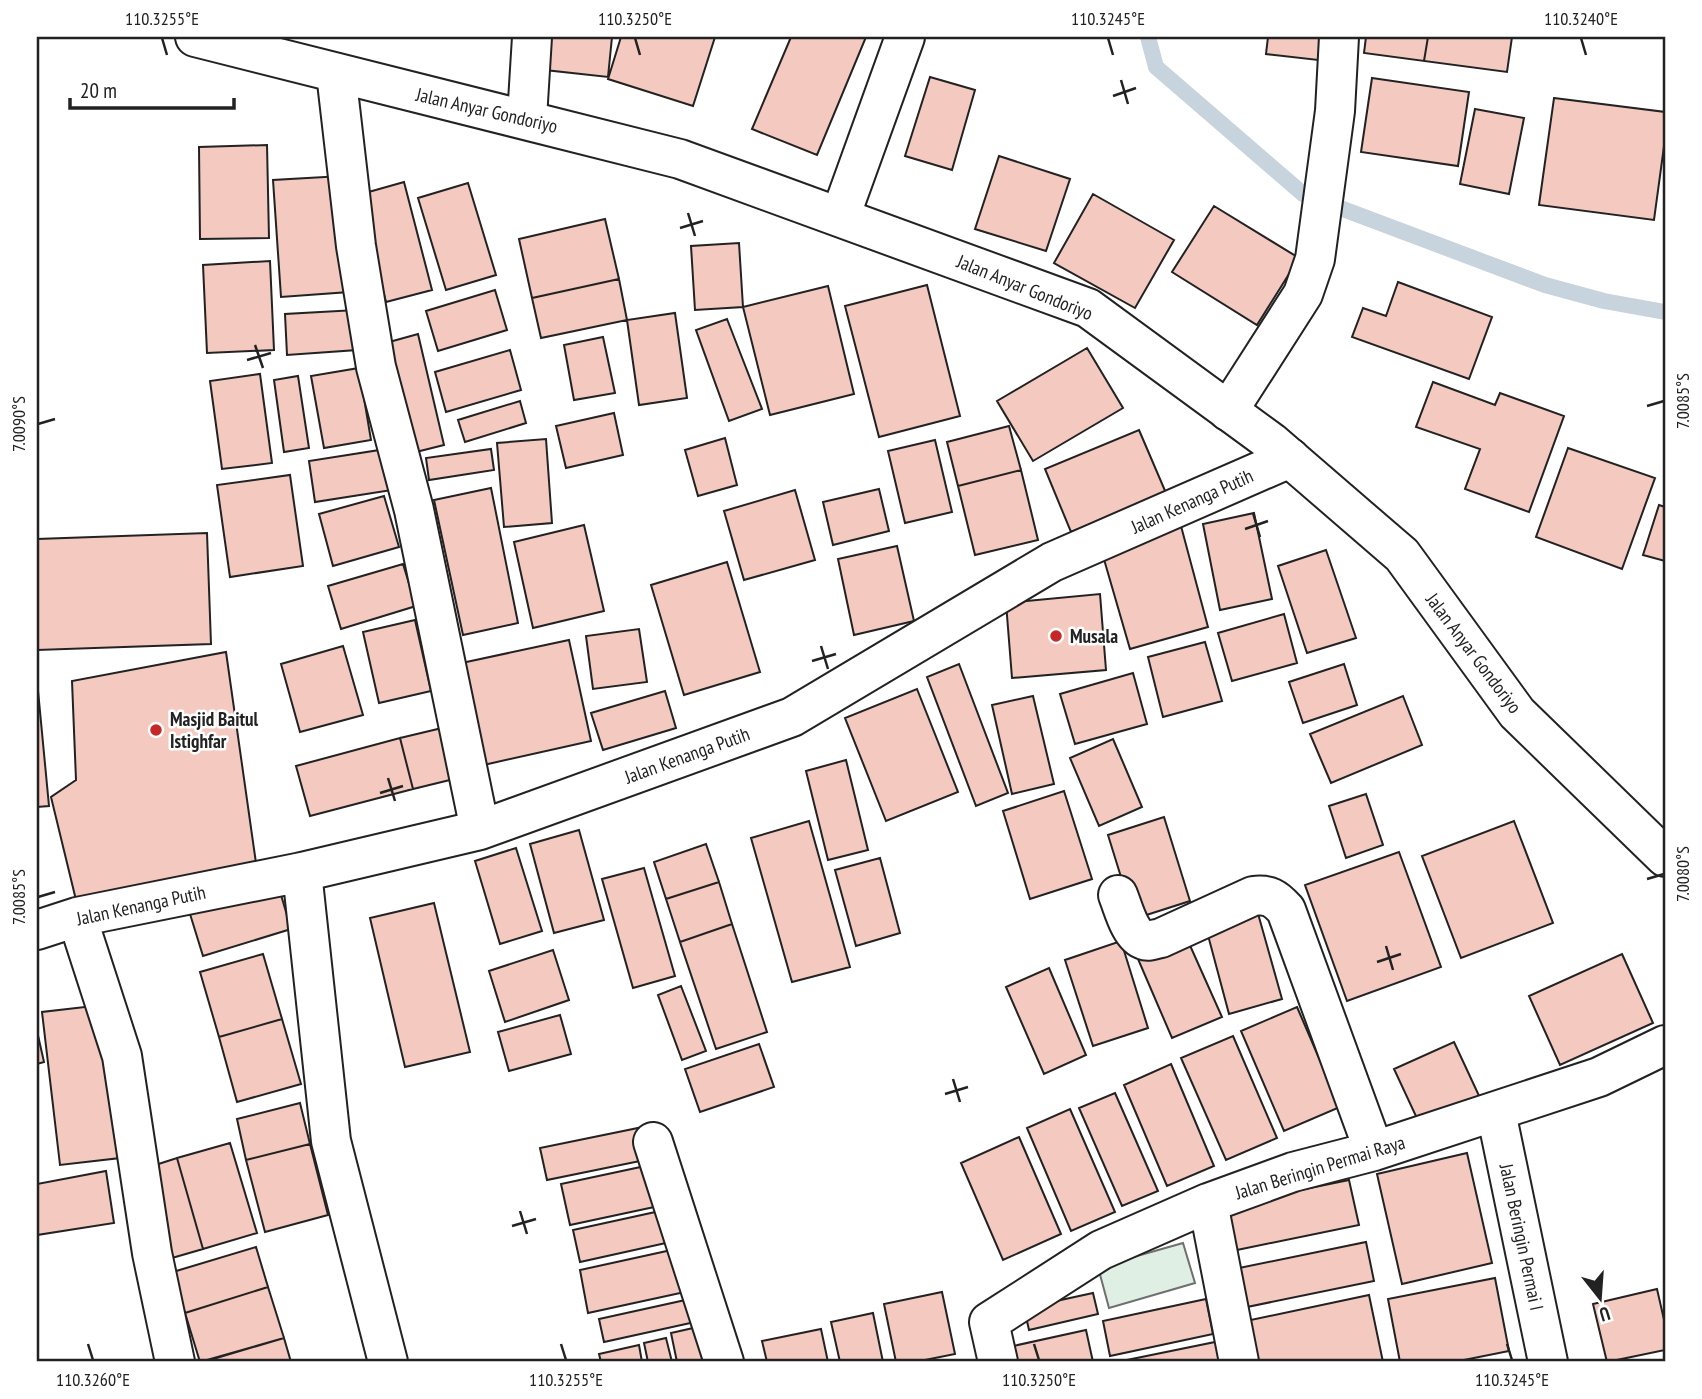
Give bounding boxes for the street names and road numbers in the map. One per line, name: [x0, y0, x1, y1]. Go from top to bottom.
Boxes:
street label: Jalan Anyar Gondoriyo: [413, 82, 560, 138]
street label: Jalan Anyar Gondoriyo: [953, 248, 1096, 325]
street label: Jalan Kenanga Putih: [1126, 463, 1257, 539]
street label: Jalan Anyar Gondoriyo: [1420, 587, 1527, 718]
street label: Jalan Kenanga Putih: [620, 721, 753, 789]
street label: Jalan Kenanga Putih: [73, 880, 208, 931]
street label: Jalan Beringin Permai Raya: [1231, 1130, 1408, 1205]
street label: Jalan Beringin Permai I: [1495, 1160, 1549, 1313]

